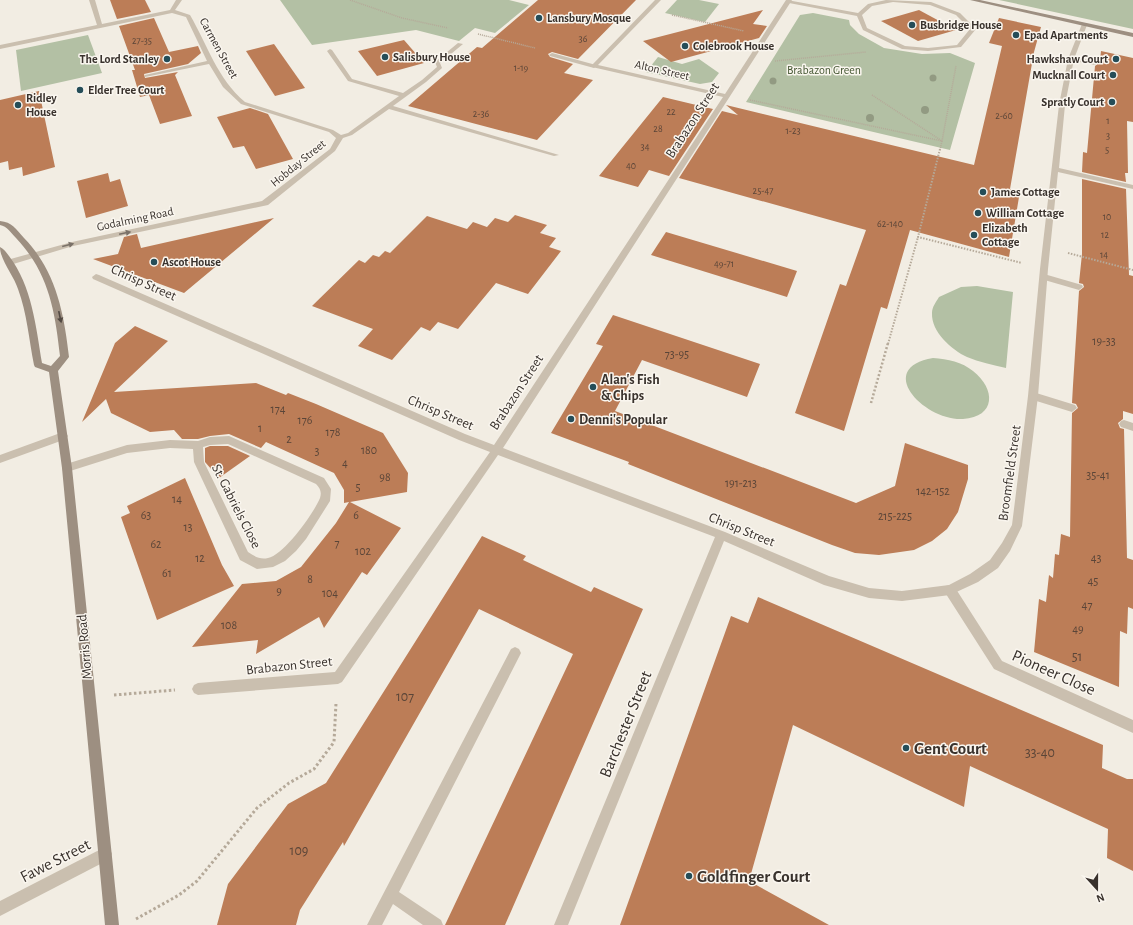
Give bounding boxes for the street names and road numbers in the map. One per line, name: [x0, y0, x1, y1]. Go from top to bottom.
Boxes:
street label: Carmen Street: [197, 16, 241, 80]
street label: Alton Street: [633, 58, 691, 82]
street label: Brabazon Street: [663, 80, 723, 161]
street label: Hobday Street: [268, 137, 329, 190]
street label: Godalming Road: [96, 205, 174, 233]
street label: Chrisp Street: [109, 262, 179, 304]
street label: Brabazon Street: [487, 352, 547, 433]
street label: Chrisp Street: [406, 393, 476, 433]
street label: Broomfield Street: [996, 424, 1024, 522]
street label: St. Gabriels Close: [209, 462, 263, 551]
street label: Chrisp Street: [707, 510, 777, 550]
street label: Morris Road: [75, 614, 95, 680]
street label: Pioneer Close: [1010, 647, 1098, 698]
street label: Brabazon Street: [245, 654, 333, 677]
street label: Barchester Street: [596, 668, 655, 780]
street label: Fawe Street: [17, 835, 94, 885]

